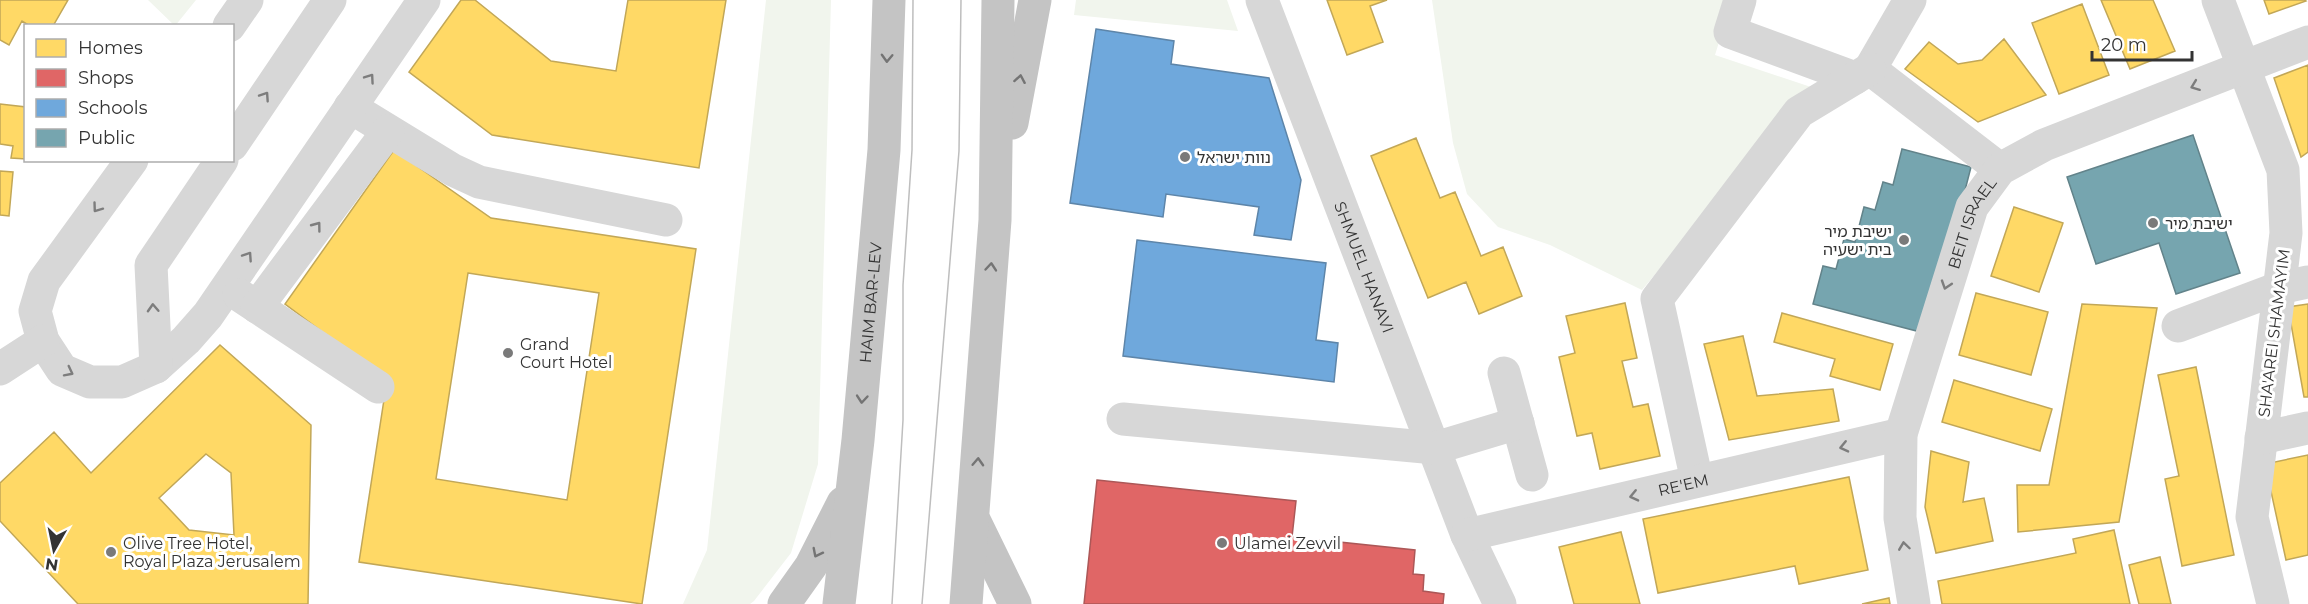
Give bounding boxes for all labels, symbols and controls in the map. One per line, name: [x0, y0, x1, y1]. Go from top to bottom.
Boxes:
legend: [24, 24, 234, 162]
scale bar: [2092, 24, 2192, 62]
text: 20 m: [2101, 34, 2147, 56]
text: Homes: [78, 37, 143, 59]
one-way arrow: [881, 54, 894, 63]
text: Shops: [78, 67, 134, 89]
one-way arrow: [363, 74, 374, 85]
one-way arrow: [1014, 75, 1026, 84]
one-way arrow: [2190, 79, 2201, 91]
one-way arrow: [258, 92, 269, 103]
text: Schools: [78, 97, 148, 119]
text: Public: [78, 127, 135, 149]
place label: נוות ישראל: [1197, 148, 1271, 167]
marker: נוות ישראל: [1178, 150, 1192, 164]
street label: BEIT ISRAEL: [1944, 173, 2000, 271]
street label: SHMUEL HANAVI: [1331, 199, 1398, 336]
one-way arrow: [93, 201, 104, 212]
place label: ישיבת מיר: [2165, 214, 2233, 233]
marker: ישיבת מיר: [2146, 216, 2160, 230]
one-way arrow: [310, 222, 321, 233]
place label: ישיבת מיר בית ישעיה: [1823, 222, 1892, 259]
marker: ישיבת מיר בית ישעיה: [1897, 233, 1911, 247]
street label: HAIM BAR-LEV: [855, 241, 885, 364]
street label: SHA'AREI SHAMAYIM: [2254, 248, 2294, 418]
one-way arrow: [241, 252, 252, 263]
one-way arrow: [985, 263, 998, 272]
one-way arrow: [1941, 279, 1954, 290]
one-way arrow: [147, 304, 160, 313]
place label: Grand Court Hotel: [520, 335, 612, 372]
marker: Grand Court Hotel: [501, 346, 515, 360]
one-way arrow: [63, 365, 73, 376]
one-way arrow: [856, 395, 869, 404]
one-way arrow: [1839, 440, 1849, 453]
one-way arrow: [972, 457, 985, 466]
street label: RE'EM: [1656, 470, 1710, 500]
one-way arrow: [1629, 489, 1639, 502]
north arrow: [24, 520, 84, 580]
place label: Olive Tree Hotel, Royal Plaza Jerusalem: [123, 534, 301, 571]
place label: Ulamei Zevvil: [1234, 534, 1341, 553]
marker: Ulamei Zevvil: [1215, 536, 1229, 550]
one-way arrow: [1899, 542, 1911, 551]
marker: Olive Tree Hotel, Royal Plaza Jerusalem: [104, 545, 118, 559]
one-way arrow: [813, 547, 824, 558]
text: N: [44, 554, 60, 575]

